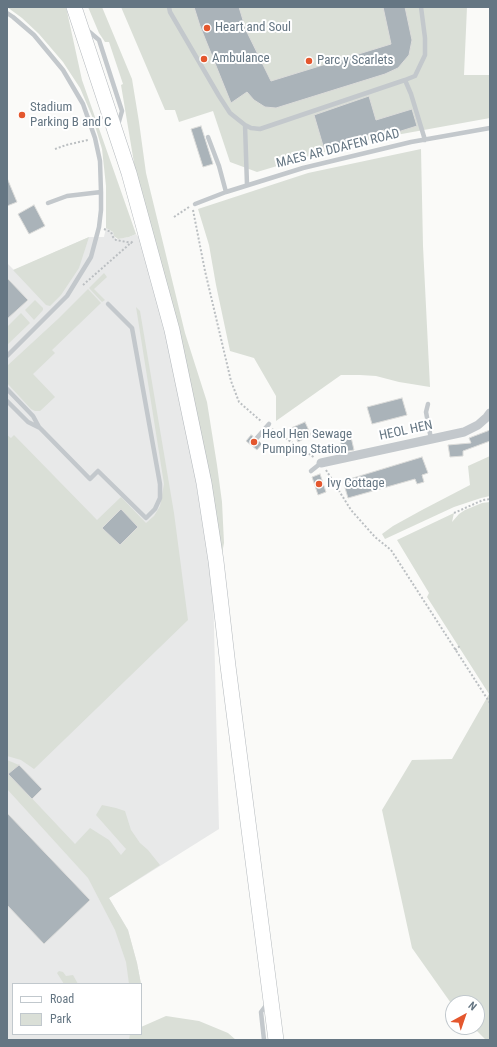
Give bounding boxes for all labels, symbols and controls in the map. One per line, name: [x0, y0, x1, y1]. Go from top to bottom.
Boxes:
place label: Heart and Soul: [215, 20, 291, 36]
marker: Heart and Soul: [202, 23, 212, 33]
place label: Ambulance: [212, 51, 270, 67]
place label: Parc y Scarlets: [317, 53, 393, 69]
marker: Ambulance: [199, 54, 209, 64]
marker: Parc y Scarlets: [304, 56, 314, 66]
place label: Stadium Parking B and C: [30, 100, 111, 131]
marker: Stadium Parking B and C: [17, 110, 27, 120]
street label: MAES AR DDAFEN ROAD: [275, 126, 401, 172]
street label: HEOL HEN: [378, 418, 434, 444]
place label: Heol Hen Sewage Pumping Station: [262, 427, 352, 458]
marker: Heol Hen Sewage Pumping Station: [249, 437, 259, 447]
place label: Ivy Cottage: [327, 476, 385, 492]
marker: Ivy Cottage: [314, 479, 324, 489]
legend: [12, 983, 142, 1035]
text: Road: [50, 992, 74, 1006]
north arrow: [445, 995, 485, 1035]
text: N: [466, 999, 479, 1013]
text: Park: [50, 1012, 71, 1026]

